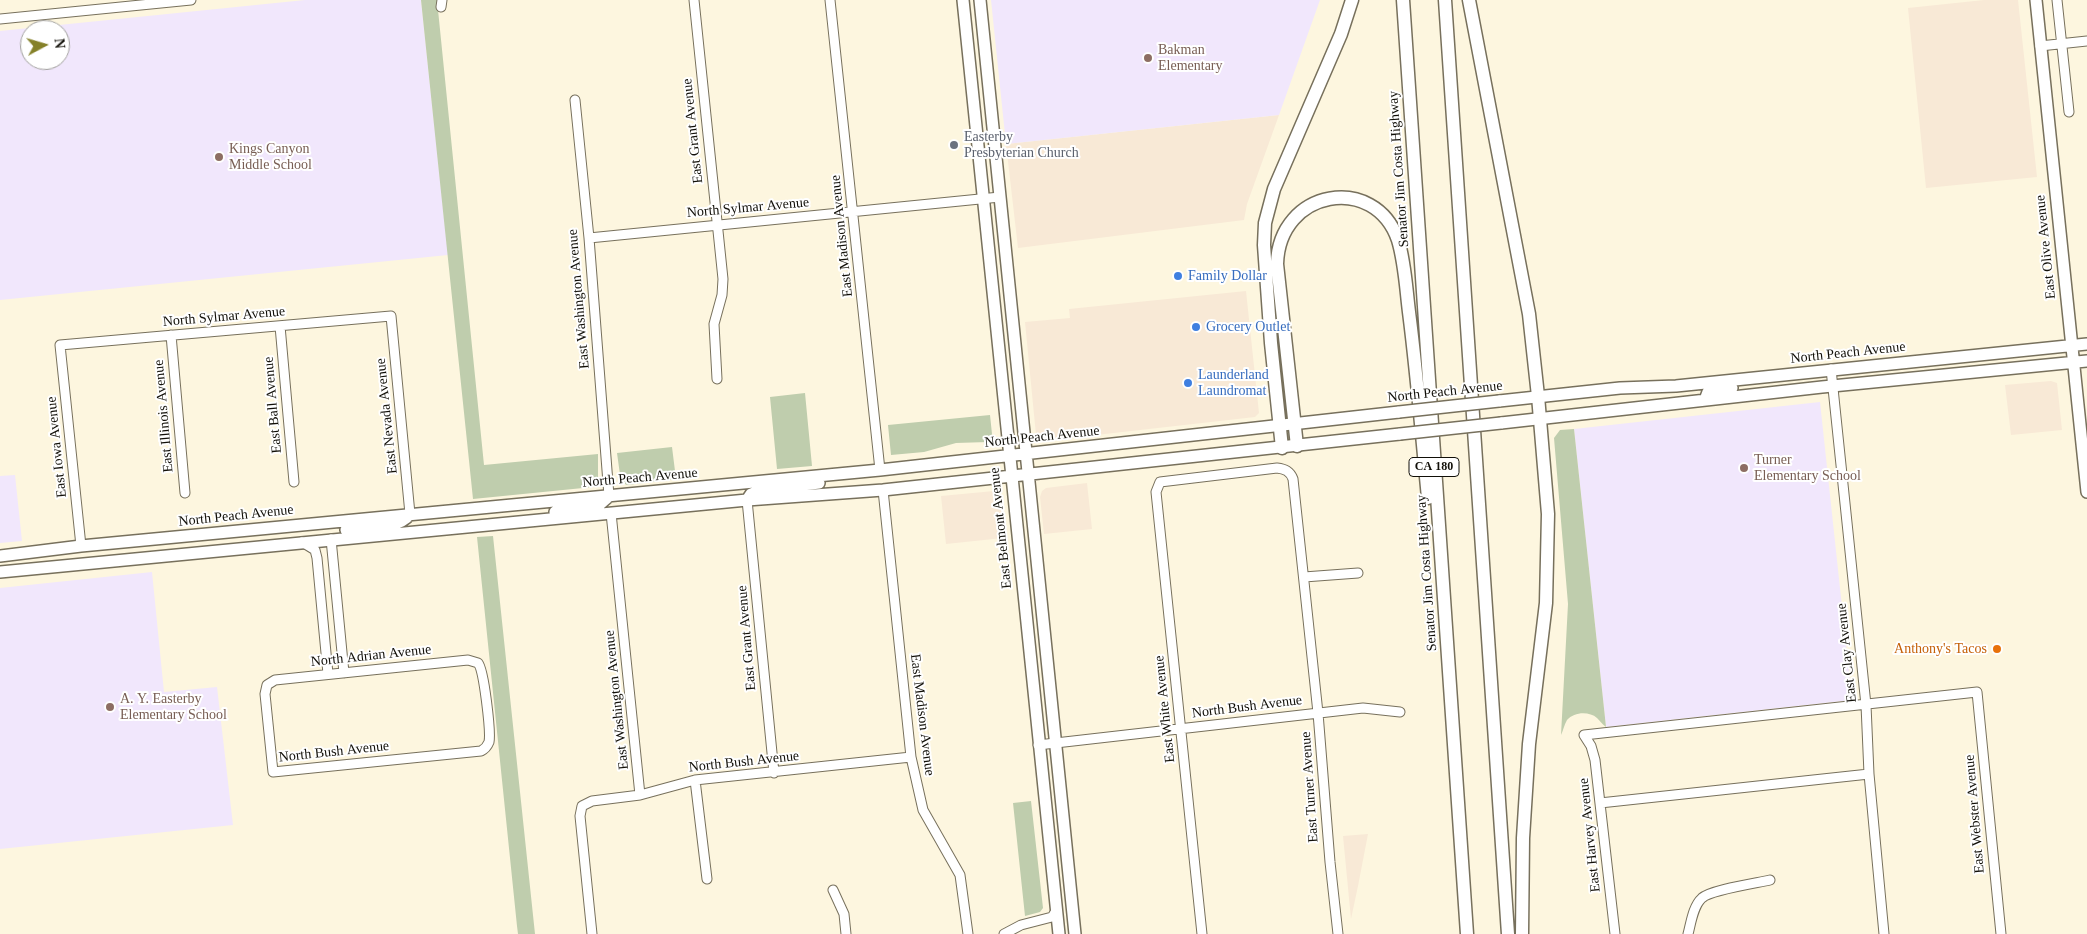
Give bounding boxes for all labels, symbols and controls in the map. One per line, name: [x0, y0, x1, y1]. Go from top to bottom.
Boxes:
north arrow: [20, 20, 70, 70]
text: N: [51, 38, 67, 49]
place label: Bakman Elementary: [1158, 42, 1223, 74]
marker: Bakman Elementary: [1142, 52, 1154, 64]
street label: East Grant Avenue: [679, 78, 707, 184]
street label: Senator Jim Costa Highway: [1385, 90, 1413, 248]
place label: Easterby Presbyterian Church: [964, 129, 1079, 162]
marker: Easterby Presbyterian Church: [948, 139, 960, 151]
place label: Kings Canyon Middle School: [229, 141, 312, 174]
marker: Kings Canyon Middle School: [213, 151, 225, 163]
street label: East Madison Avenue: [827, 174, 857, 298]
street label: North Sylmar Avenue: [686, 194, 810, 222]
street label: East Olive Avenue: [2032, 194, 2060, 300]
street label: East Washington Avenue: [565, 228, 593, 370]
place label: Family Dollar: [1188, 268, 1267, 284]
marker: Family Dollar: [1172, 270, 1184, 282]
street label: North Sylmar Avenue: [162, 303, 286, 331]
place label: Grocery Outlet: [1206, 319, 1290, 335]
marker: Grocery Outlet: [1190, 321, 1202, 333]
street label: North Peach Avenue: [1790, 339, 1906, 367]
street label: East Ball Avenue: [260, 356, 286, 454]
street label: East Nevada Avenue: [373, 357, 401, 475]
street label: East Illinois Avenue: [151, 359, 177, 473]
place label: Launderland Laundromat: [1198, 367, 1269, 400]
marker: Launderland Laundromat: [1182, 377, 1194, 389]
street label: North Peach Avenue: [1387, 378, 1503, 406]
street label: East Iowa Avenue: [43, 396, 71, 498]
street label: North Peach Avenue: [984, 423, 1100, 451]
place label: Turner Elementary School: [1754, 452, 1861, 484]
road number: CA 180: [1409, 458, 1459, 477]
marker: Turner Elementary School: [1738, 462, 1750, 474]
street label: North Peach Avenue: [582, 465, 698, 491]
street label: East Belmont Avenue: [986, 467, 1016, 589]
street label: Senator Jim Costa Highway: [1413, 494, 1441, 652]
street label: North Peach Avenue: [178, 502, 294, 530]
street label: East Grant Avenue: [734, 585, 760, 691]
street label: East Clay Avenue: [1833, 602, 1861, 704]
street label: East Washington Avenue: [601, 629, 633, 771]
street label: North Adrian Avenue: [310, 641, 432, 671]
place label: Anthony's Tacos: [1894, 641, 1987, 657]
marker: Anthony's Tacos: [1991, 643, 2003, 655]
street label: East Madison Avenue: [906, 653, 938, 777]
street label: East White Avenue: [1151, 655, 1179, 763]
place label: A. Y. Easterby Elementary School: [120, 691, 227, 724]
street label: North Bush Avenue: [1191, 692, 1303, 722]
marker: A. Y. Easterby Elementary School: [104, 701, 116, 713]
street label: East Turner Avenue: [1298, 731, 1322, 843]
street label: North Bush Avenue: [278, 738, 390, 766]
street label: North Bush Avenue: [688, 748, 800, 776]
street label: East Webster Avenue: [1961, 754, 1989, 874]
street label: East Harvey Avenue: [1576, 777, 1604, 893]

